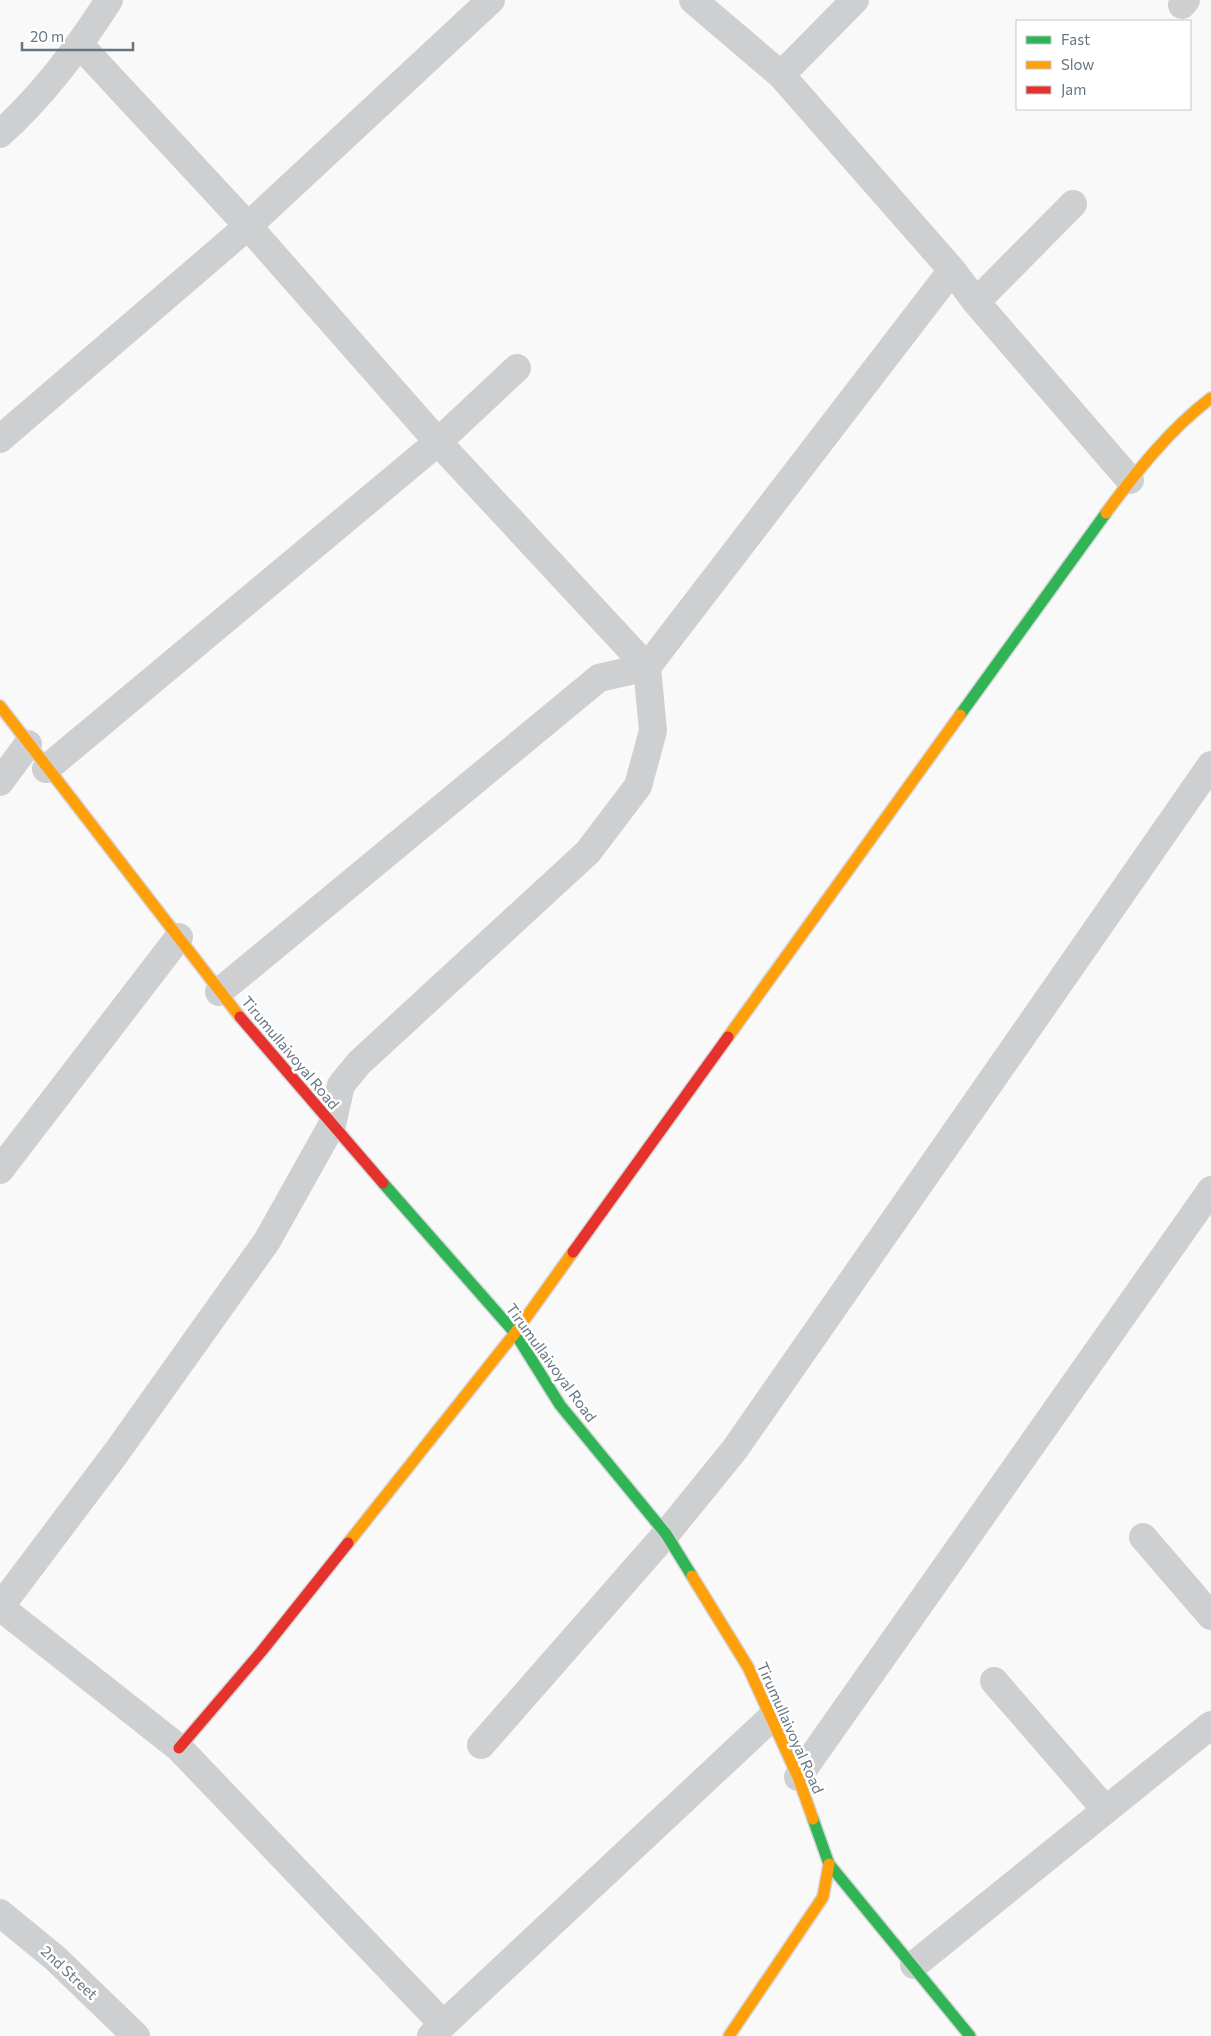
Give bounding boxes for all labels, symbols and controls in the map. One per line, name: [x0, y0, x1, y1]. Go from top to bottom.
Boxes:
scale bar: [22, 20, 134, 52]
legend: [1016, 20, 1191, 110]
text: 20 m: [30, 27, 64, 45]
text: Fast: [1061, 30, 1090, 48]
text: Slow: [1061, 55, 1094, 73]
text: Jam: [1061, 80, 1086, 98]
street label: Tirumullaivoyal Road: [238, 992, 343, 1113]
street label: Tirumullaivoyal Road: [503, 1300, 601, 1425]
street label: Tirumullaivoyal Road: [754, 1659, 828, 1796]
street label: 2nd Street: [38, 1942, 102, 2003]

